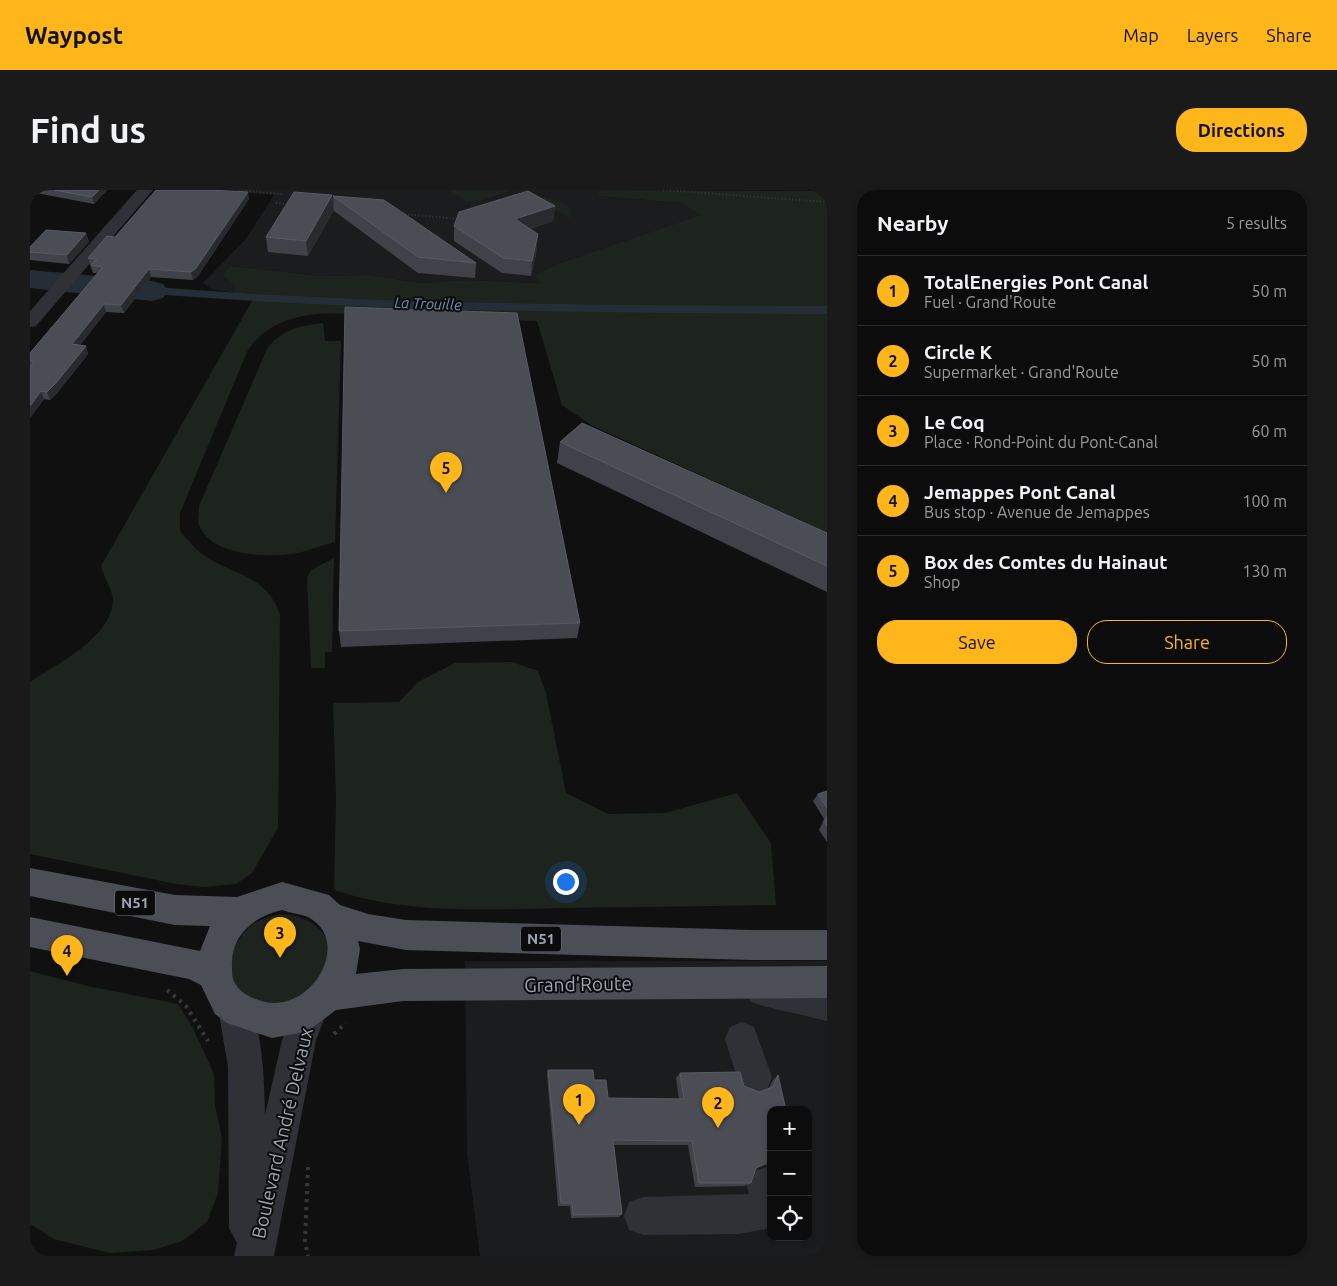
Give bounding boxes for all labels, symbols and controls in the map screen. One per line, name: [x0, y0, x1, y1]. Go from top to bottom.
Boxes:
text: Waypost: [25, 22, 123, 49]
text: Map: [1123, 25, 1159, 45]
text: Layers: [1187, 25, 1238, 45]
text: Share: [1266, 25, 1312, 45]
button: Directions: [1176, 108, 1307, 152]
text: Find us: [30, 110, 146, 150]
text: Nearby: [877, 211, 948, 235]
text: 5 results: [1226, 214, 1287, 232]
text: TotalEnergies Pont Canal: [924, 271, 1148, 293]
text: 1: [888, 282, 898, 300]
text: 50 m: [1251, 282, 1287, 300]
text: Fuel · Grand'Route: [924, 293, 1056, 311]
water label: La Trouille: [394, 294, 462, 313]
text: Circle K: [924, 341, 992, 363]
text: 2: [888, 352, 898, 370]
text: 50 m: [1251, 352, 1287, 370]
text: Supermarket · Grand'Route: [924, 363, 1119, 381]
text: Le Coq: [924, 411, 985, 433]
text: 3: [888, 422, 898, 440]
text: 60 m: [1251, 422, 1287, 440]
text: Place · Rond-Point du Pont-Canal: [924, 433, 1158, 451]
pin: 5: [430, 452, 462, 493]
text: Jemappes Pont Canal: [924, 481, 1116, 503]
text: 4: [888, 492, 898, 510]
text: 100 m: [1242, 492, 1287, 510]
text: Bus stop · Avenue de Jemappes: [924, 503, 1150, 521]
text: Box des Comtes du Hainaut: [924, 551, 1168, 573]
text: 5: [888, 562, 898, 580]
text: 130 m: [1242, 562, 1287, 580]
text: Shop: [924, 573, 960, 591]
button: Save: [877, 620, 1077, 664]
button: Share: [1087, 620, 1287, 664]
your location: [553, 869, 579, 895]
road number: N51: [115, 890, 155, 916]
pin: 3: [264, 917, 296, 958]
road number: N51: [521, 926, 561, 952]
pin: 4: [51, 935, 83, 976]
street label: Grand'Route: [524, 972, 632, 996]
street label: Boulevard André Delvaux: [247, 1025, 317, 1241]
pin: 1: [563, 1084, 595, 1125]
pin: 2: [702, 1087, 734, 1128]
map controls: [767, 1106, 812, 1241]
button: +: [767, 1106, 812, 1151]
button: −: [767, 1151, 812, 1196]
button: locate: [767, 1196, 812, 1241]

